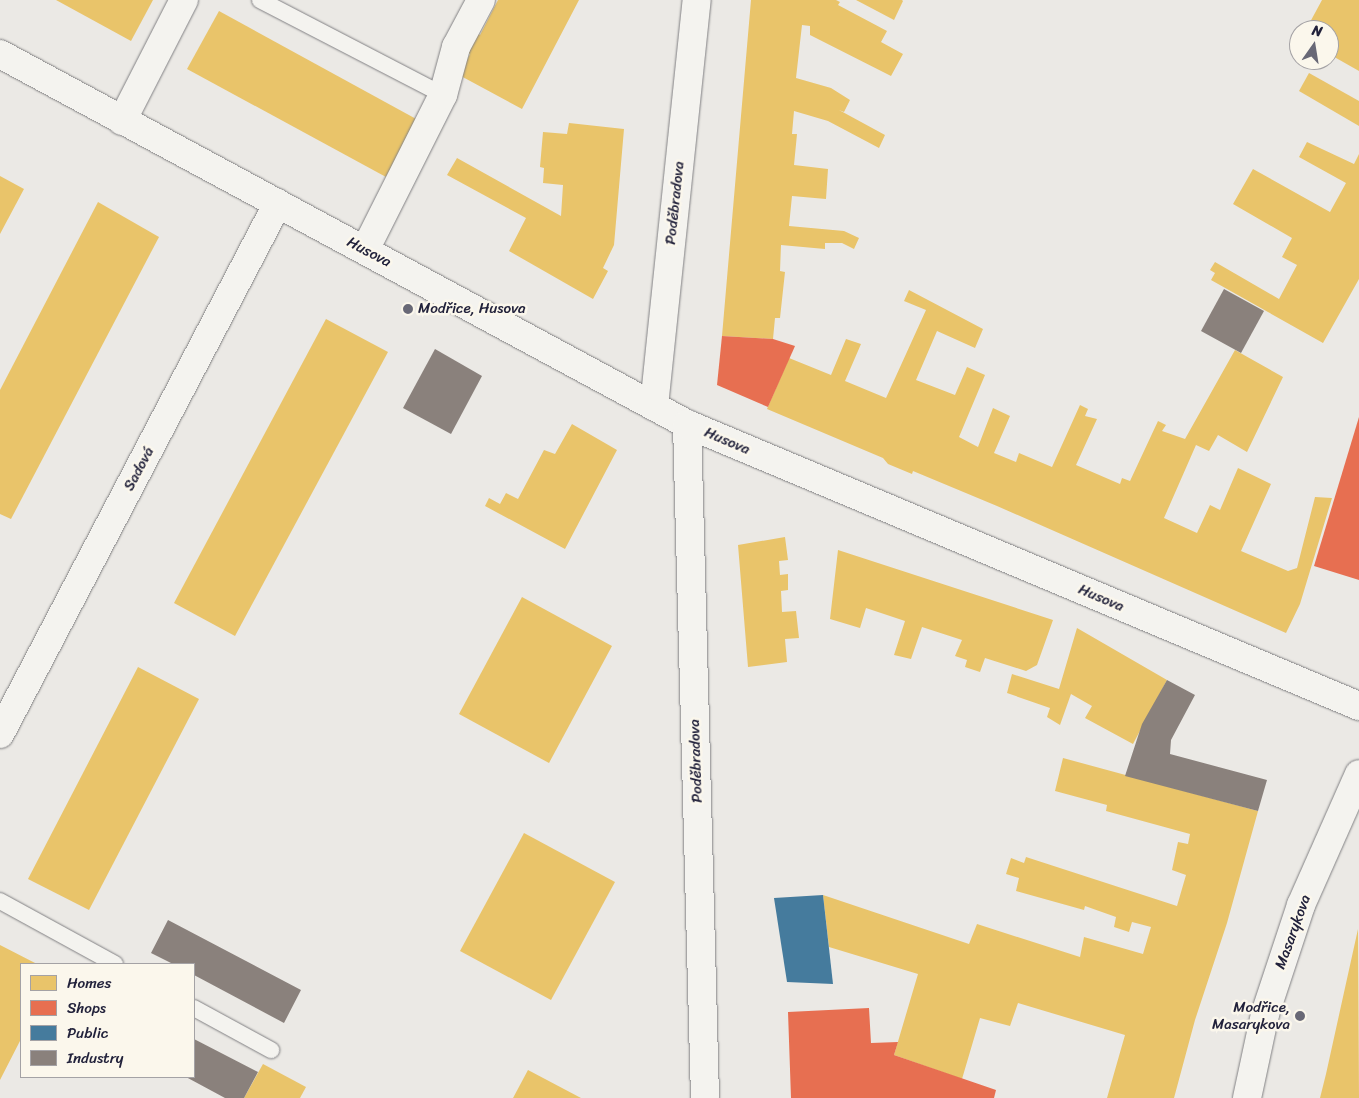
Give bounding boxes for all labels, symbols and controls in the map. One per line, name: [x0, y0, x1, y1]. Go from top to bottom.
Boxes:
text: N: [1310, 18, 1325, 44]
north arrow: [1289, 20, 1339, 70]
street label: Poděbradova: [662, 160, 688, 246]
street label: Husova: [344, 233, 394, 271]
place label: Modřice, Husova: [418, 300, 526, 318]
marker: Modřice, Husova: [402, 303, 414, 315]
street label: Husova: [702, 423, 752, 459]
street label: Sadová: [120, 444, 158, 494]
street label: Husova: [1076, 580, 1126, 616]
street label: Poděbradova: [686, 719, 706, 803]
street label: Masarykova: [1271, 892, 1315, 972]
legend: [20, 963, 195, 1078]
text: Homes: [67, 970, 111, 996]
text: Shops: [67, 995, 106, 1021]
place label: Modřice, Masarykova: [1212, 998, 1290, 1033]
marker: Modřice, Masarykova: [1294, 1010, 1306, 1022]
text: Public: [67, 1020, 108, 1046]
text: Industry: [67, 1045, 124, 1071]

